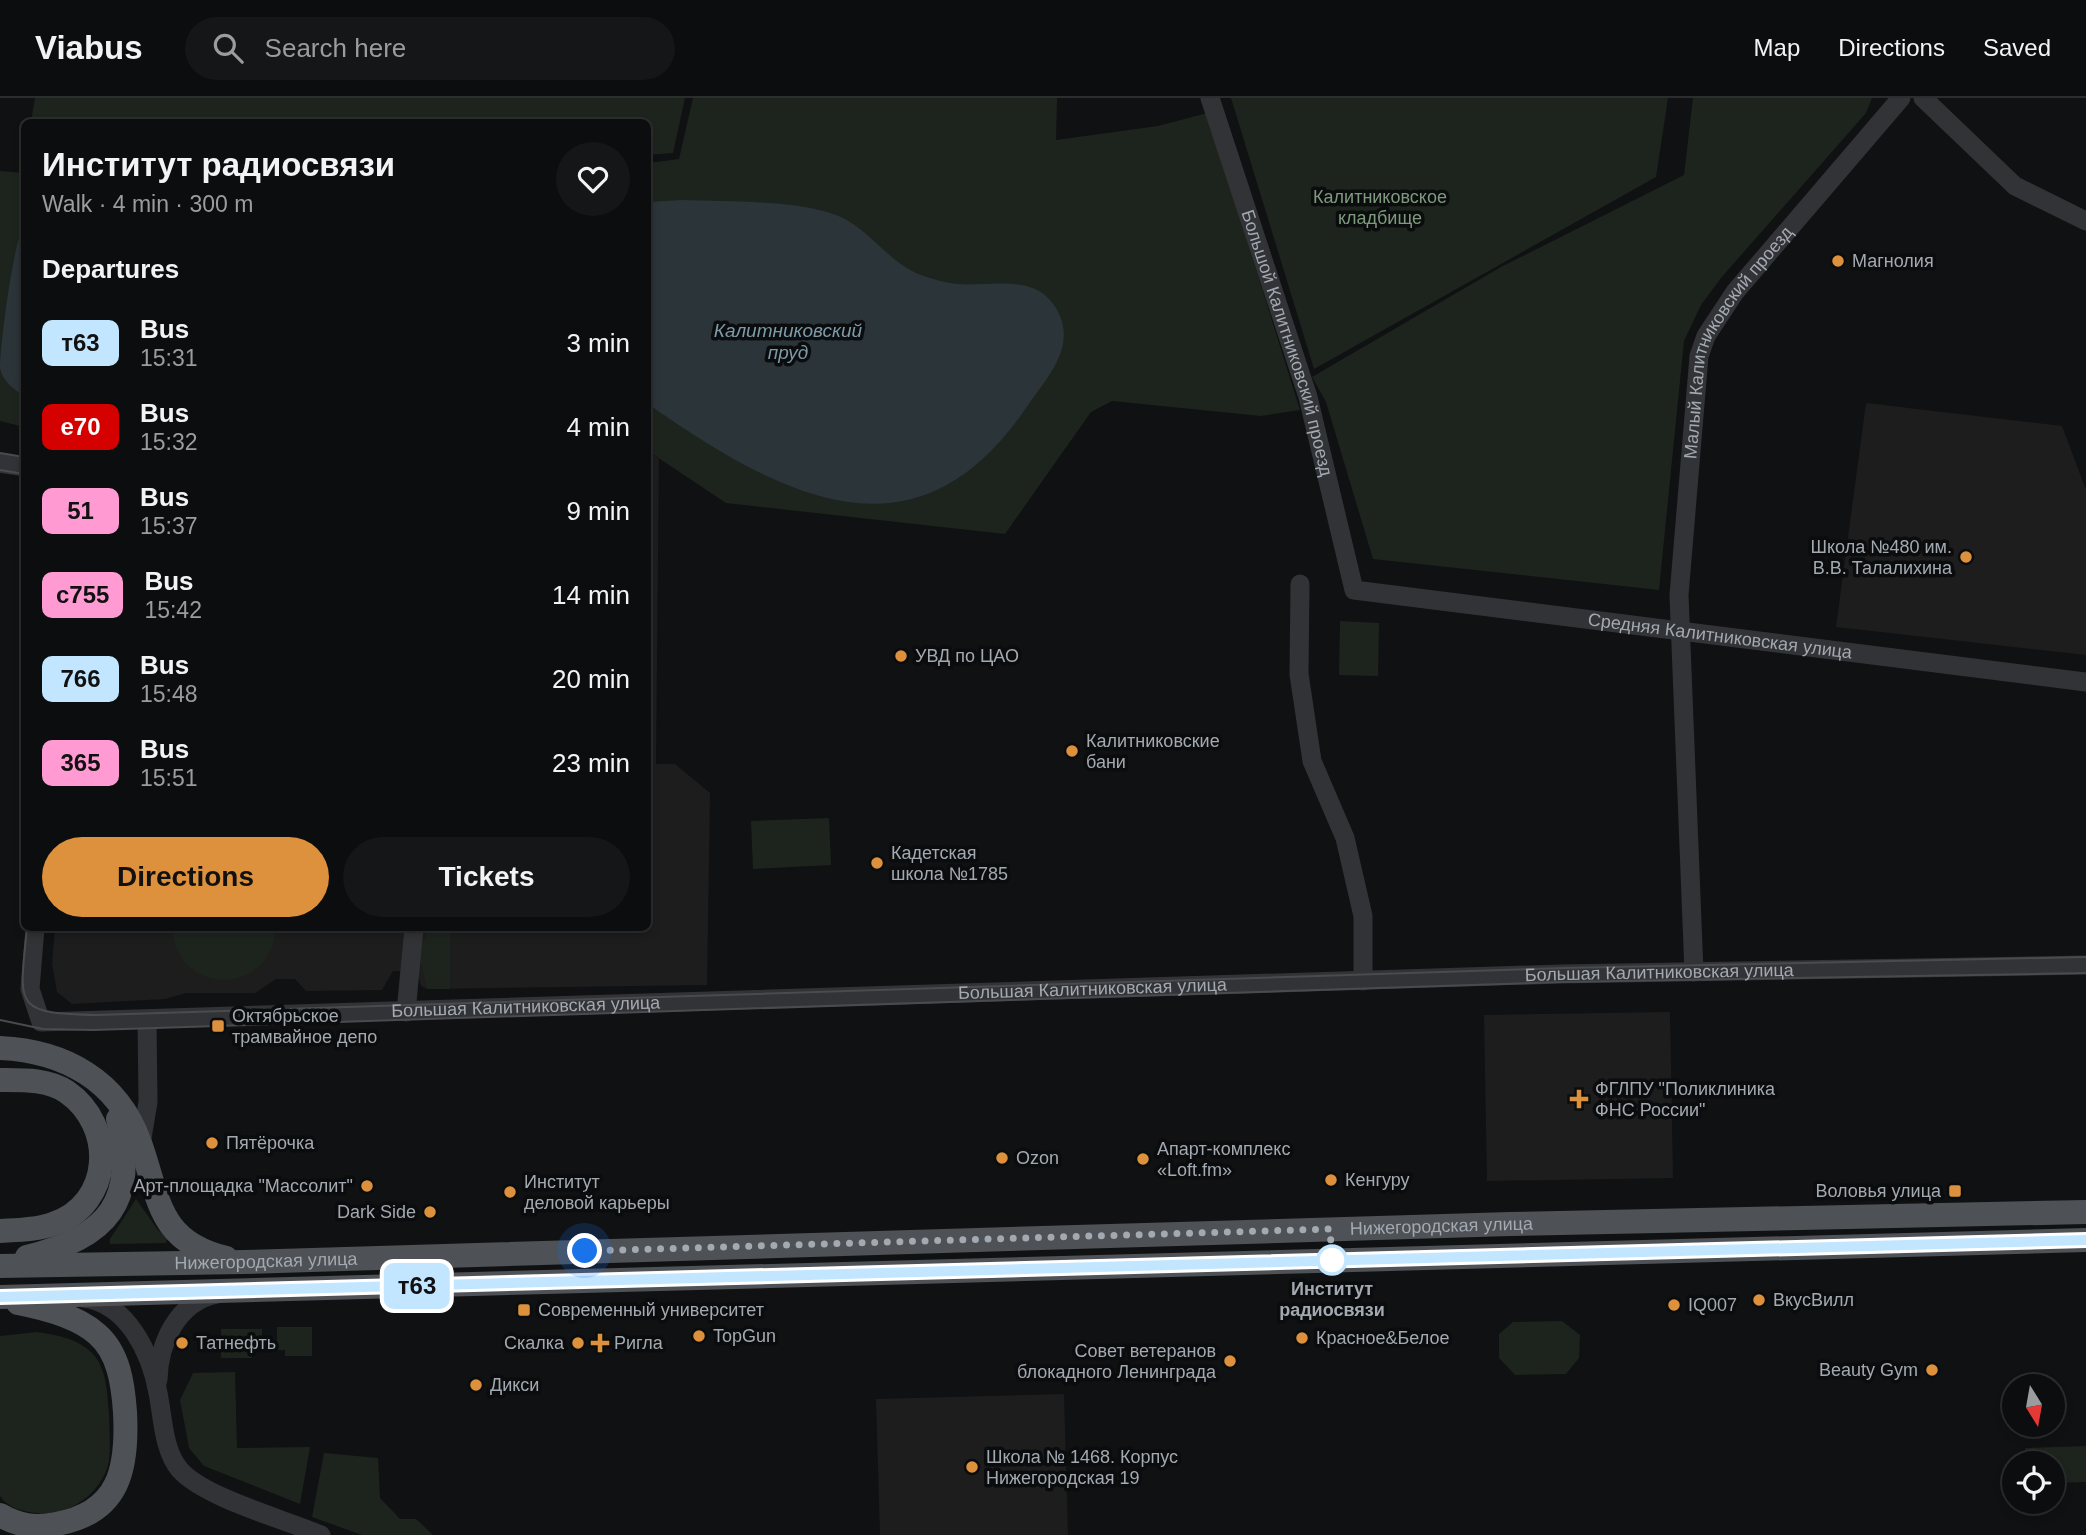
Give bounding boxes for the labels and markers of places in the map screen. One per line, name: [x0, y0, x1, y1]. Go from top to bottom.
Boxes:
place label: Магнолия: [1852, 251, 1934, 271]
marker: Магнолия: [1830, 253, 1846, 269]
place label: Школа №480 им. В.В. Талалихина: [1811, 537, 1953, 578]
marker: Школа №480 им. В.В. Талалихина: [1958, 549, 1974, 565]
place label: УВД по ЦАО: [915, 646, 1019, 666]
marker: УВД по ЦАО: [893, 648, 909, 664]
place label: Калитниковские бани: [1086, 731, 1220, 772]
marker: Калитниковские бани: [1064, 743, 1080, 759]
place label: Кадетская школа №1785: [891, 843, 1008, 884]
marker: Кадетская школа №1785: [869, 855, 885, 871]
place label: Октябрьское трамвайное депо: [232, 1006, 377, 1047]
marker: Октябрьское трамвайное депо: [210, 1018, 226, 1034]
place label: ФГЛПУ "Поликлиника ФНС России": [1595, 1079, 1776, 1120]
marker: ФГЛПУ "Поликлиника ФНС России": [1569, 1089, 1589, 1109]
place label: Пятёрочка: [226, 1133, 315, 1153]
marker: Пятёрочка: [204, 1135, 220, 1151]
place label: Апарт-комплекс «Loft.fm»: [1157, 1139, 1290, 1180]
place label: Ozon: [1016, 1148, 1059, 1168]
marker: Ozon: [994, 1150, 1010, 1166]
marker: Апарт-комплекс «Loft.fm»: [1135, 1151, 1151, 1167]
place label: Кенгуру: [1345, 1170, 1410, 1190]
place label: Институт деловой карьеры: [524, 1172, 670, 1213]
marker: Кенгуру: [1323, 1172, 1339, 1188]
place label: Арт-площадка "Массолит": [133, 1176, 353, 1196]
marker: Арт-площадка "Массолит": [359, 1178, 375, 1194]
place label: Воловья улица: [1815, 1181, 1942, 1201]
marker: Воловья улица: [1947, 1183, 1963, 1199]
marker: Институт деловой карьеры: [502, 1184, 518, 1200]
place label: Dark Side: [337, 1202, 416, 1222]
marker: Dark Side: [422, 1204, 438, 1220]
marker: Институт радиосвязи: [1317, 1245, 1347, 1275]
place label: Институт радиосвязи: [1279, 1279, 1385, 1320]
place label: ВкусВилл: [1773, 1290, 1854, 1310]
marker: ВкусВилл: [1751, 1292, 1767, 1308]
place label: IQ007: [1688, 1295, 1737, 1315]
marker: IQ007: [1666, 1297, 1682, 1313]
place label: Современный университет: [538, 1300, 764, 1320]
marker: Современный университет: [516, 1302, 532, 1318]
place label: TopGun: [713, 1326, 776, 1346]
marker: TopGun: [691, 1328, 707, 1344]
place label: Красное&Белое: [1316, 1328, 1449, 1348]
marker: Красное&Белое: [1294, 1330, 1310, 1346]
place label: Татнефть: [196, 1333, 276, 1353]
place label: Скалка: [504, 1333, 565, 1353]
place label: Ригла: [614, 1333, 664, 1353]
marker: Татнефть: [174, 1335, 190, 1351]
marker: Скалка: [570, 1335, 586, 1351]
marker: Ригла: [592, 1335, 608, 1351]
place label: Совет ветеранов блокадного Ленинграда: [1017, 1341, 1217, 1382]
marker: Совет ветеранов блокадного Ленинграда: [1222, 1353, 1238, 1369]
place label: Beauty Gym: [1819, 1360, 1918, 1380]
marker: Beauty Gym: [1924, 1362, 1940, 1378]
place label: Дикси: [490, 1375, 539, 1395]
marker: Дикси: [468, 1377, 484, 1393]
place label: Школа № 1468. Корпус Нижегородская 19: [986, 1447, 1178, 1488]
marker: Школа № 1468. Корпус Нижегородская 19: [964, 1459, 980, 1475]

